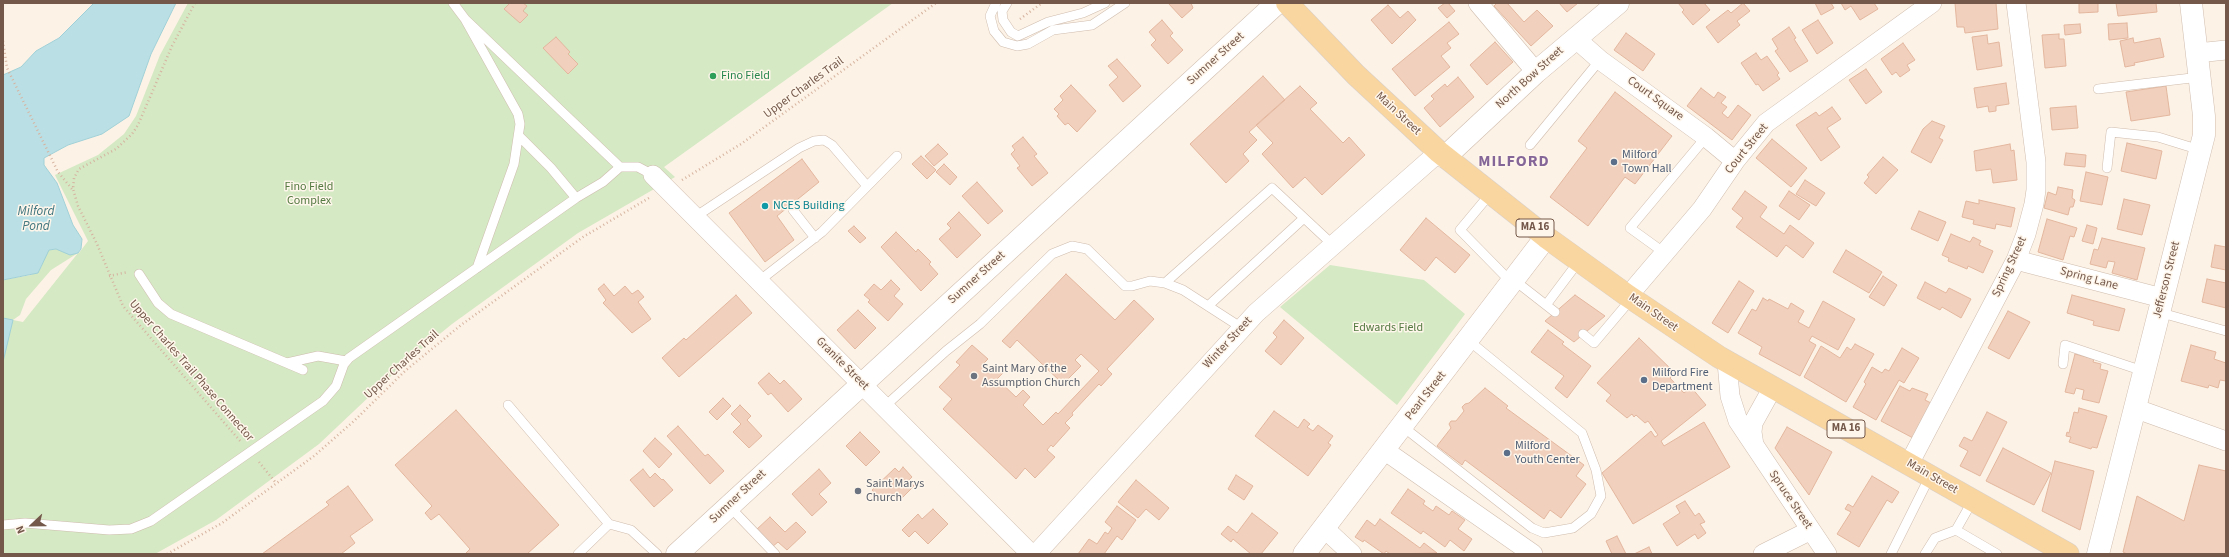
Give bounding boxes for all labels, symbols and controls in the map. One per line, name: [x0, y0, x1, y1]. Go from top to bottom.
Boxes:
street label: Sumner Street: [1184, 30, 1248, 88]
street label: North Bow Street: [1493, 44, 1567, 112]
street label: Upper Charles Trail: [761, 54, 847, 122]
place label: Fino Field: [721, 69, 770, 83]
marker: Fino Field: [708, 71, 718, 81]
street label: Court Square: [1624, 74, 1686, 124]
street label: Main Street: [1372, 89, 1424, 139]
street label: Court Street: [1722, 121, 1772, 177]
place label: Milford Town Hall: [1622, 148, 1672, 176]
district label: MILFORD: [1478, 152, 1550, 172]
marker: Milford Town Hall: [1609, 157, 1619, 167]
park label: Fino Field Complex: [285, 180, 333, 208]
place label: NCES Building: [773, 199, 845, 213]
marker: NCES Building: [760, 201, 770, 211]
water label: Milford Pond: [18, 204, 54, 235]
road number: MA 16: [1516, 219, 1554, 237]
street label: Spring Street: [1990, 234, 2030, 300]
street label: Jefferson Street: [2150, 240, 2184, 320]
street label: Sumner Street: [945, 249, 1009, 307]
street label: Spring Lane: [2058, 264, 2120, 294]
street label: Main Street: [1626, 291, 1680, 335]
street label: Upper Charles Trail Phase Connector: [126, 297, 256, 445]
street label: Winter Street: [1200, 314, 1256, 372]
park label: Edwards Field: [1353, 321, 1423, 335]
street label: Upper Charles Trail: [362, 328, 442, 402]
street label: Granite Street: [812, 334, 872, 394]
place label: Saint Mary of the Assumption Church: [982, 362, 1080, 390]
place label: Milford Fire Department: [1652, 366, 1713, 394]
street label: Pearl Street: [1402, 369, 1450, 423]
marker: Saint Mary of the Assumption Church: [969, 371, 979, 381]
marker: Milford Fire Department: [1639, 375, 1649, 385]
road number: MA 16: [1827, 420, 1865, 438]
place label: Milford Youth Center: [1515, 439, 1580, 467]
marker: Milford Youth Center: [1502, 448, 1512, 458]
street label: Main Street: [1904, 457, 1960, 497]
street label: Sumner Street: [707, 467, 769, 527]
street label: Spruce Street: [1765, 468, 1815, 532]
place label: Saint Marys Church: [866, 477, 924, 505]
marker: Saint Marys Church: [853, 486, 863, 496]
north arrow: [12, 505, 52, 545]
text: N: [12, 523, 29, 536]

